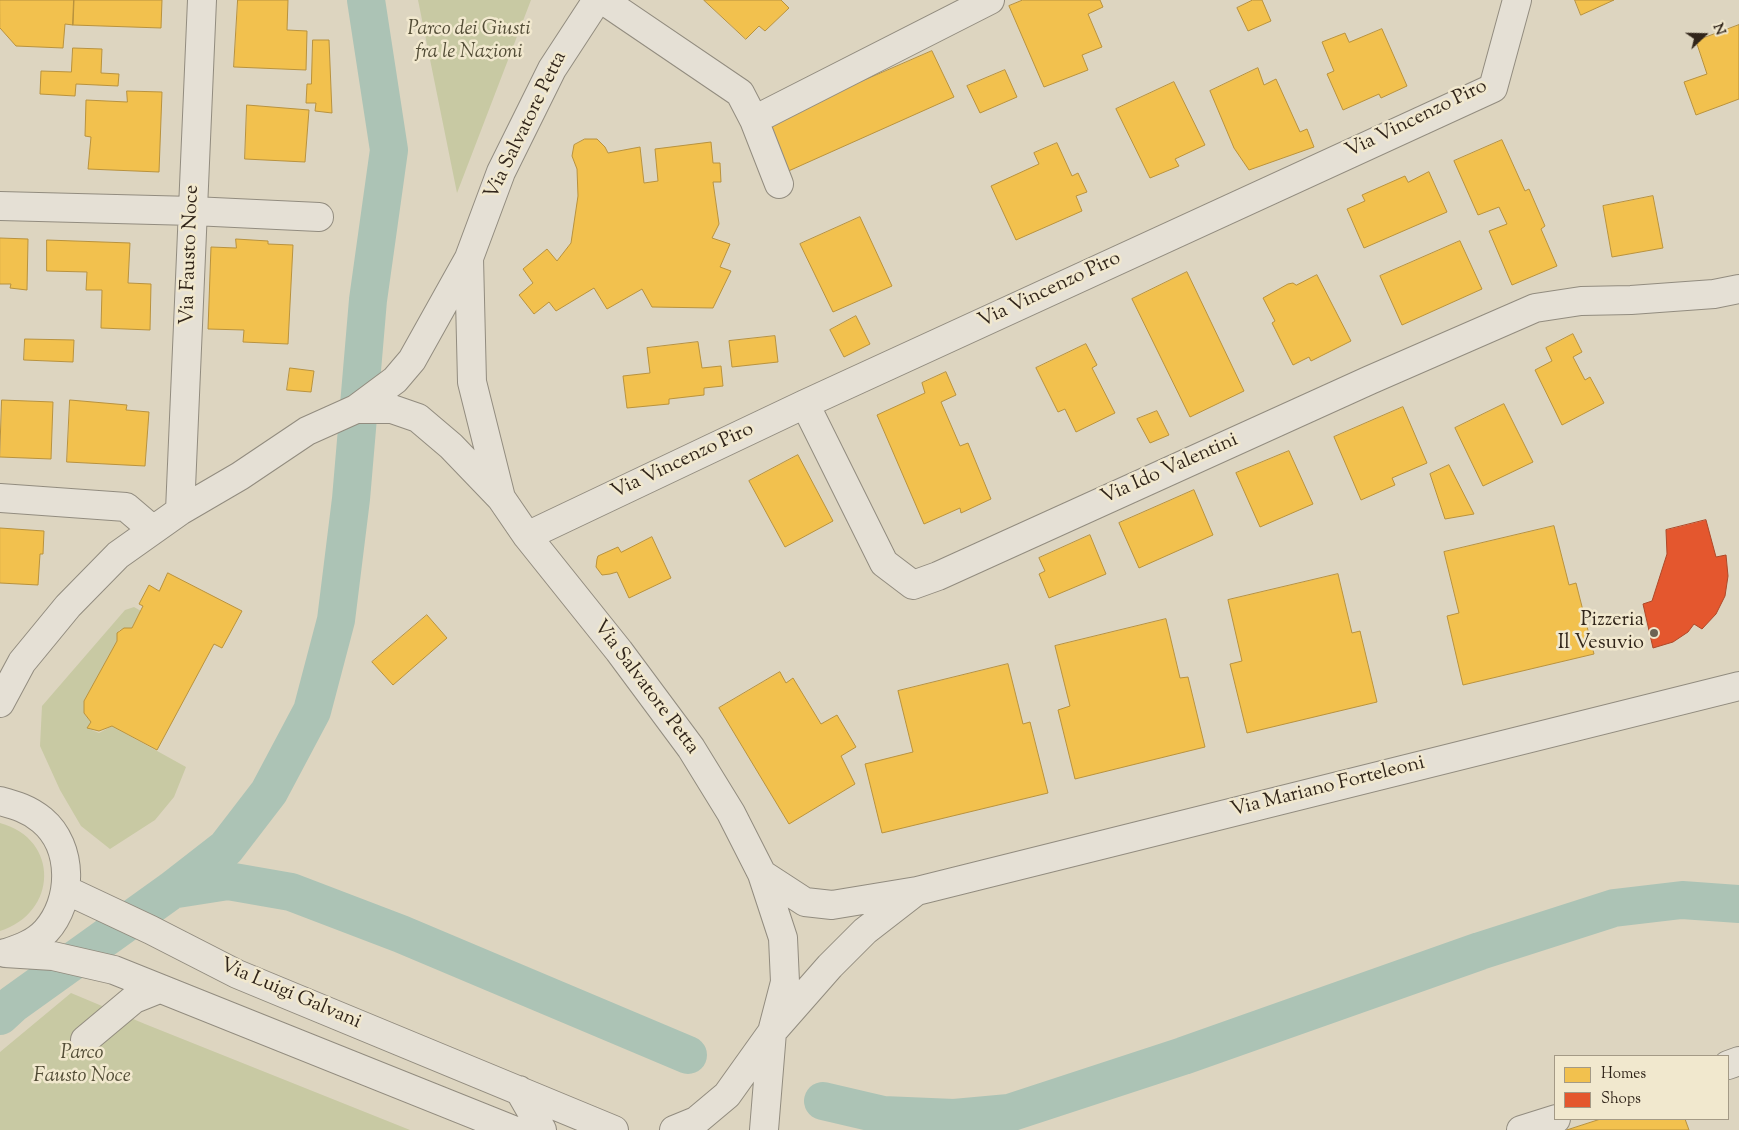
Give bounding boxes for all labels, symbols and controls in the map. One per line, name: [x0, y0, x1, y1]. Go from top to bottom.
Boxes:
north arrow: [1679, 10, 1729, 60]
park label: Parco dei Giusti fra le Nazioni: [408, 19, 530, 66]
text: N: [1707, 21, 1729, 38]
street label: Via Salvatore Petta: [481, 48, 573, 204]
street label: Via Vincenzo Piro: [1342, 75, 1492, 165]
street label: Via Fausto Noce: [177, 185, 205, 325]
street label: Via Vincenzo Piro: [975, 248, 1125, 334]
street label: Via Vincenzo Piro: [608, 419, 758, 505]
street label: Via Ido Valentini: [1098, 429, 1242, 511]
place label: Pizzeria Il Vesuvio: [1558, 610, 1644, 657]
street label: Via Salvatore Petta: [587, 616, 703, 760]
marker: Pizzeria Il Vesuvio: [1648, 627, 1660, 639]
street label: Via Mariano Forteleoni: [1229, 752, 1427, 824]
street label: Via Luigi Galvani: [216, 954, 364, 1036]
park label: Parco Fausto Noce: [33, 1043, 131, 1090]
legend: [1554, 1055, 1729, 1120]
text: Homes: [1601, 1064, 1646, 1085]
text: Shops: [1601, 1089, 1641, 1110]

